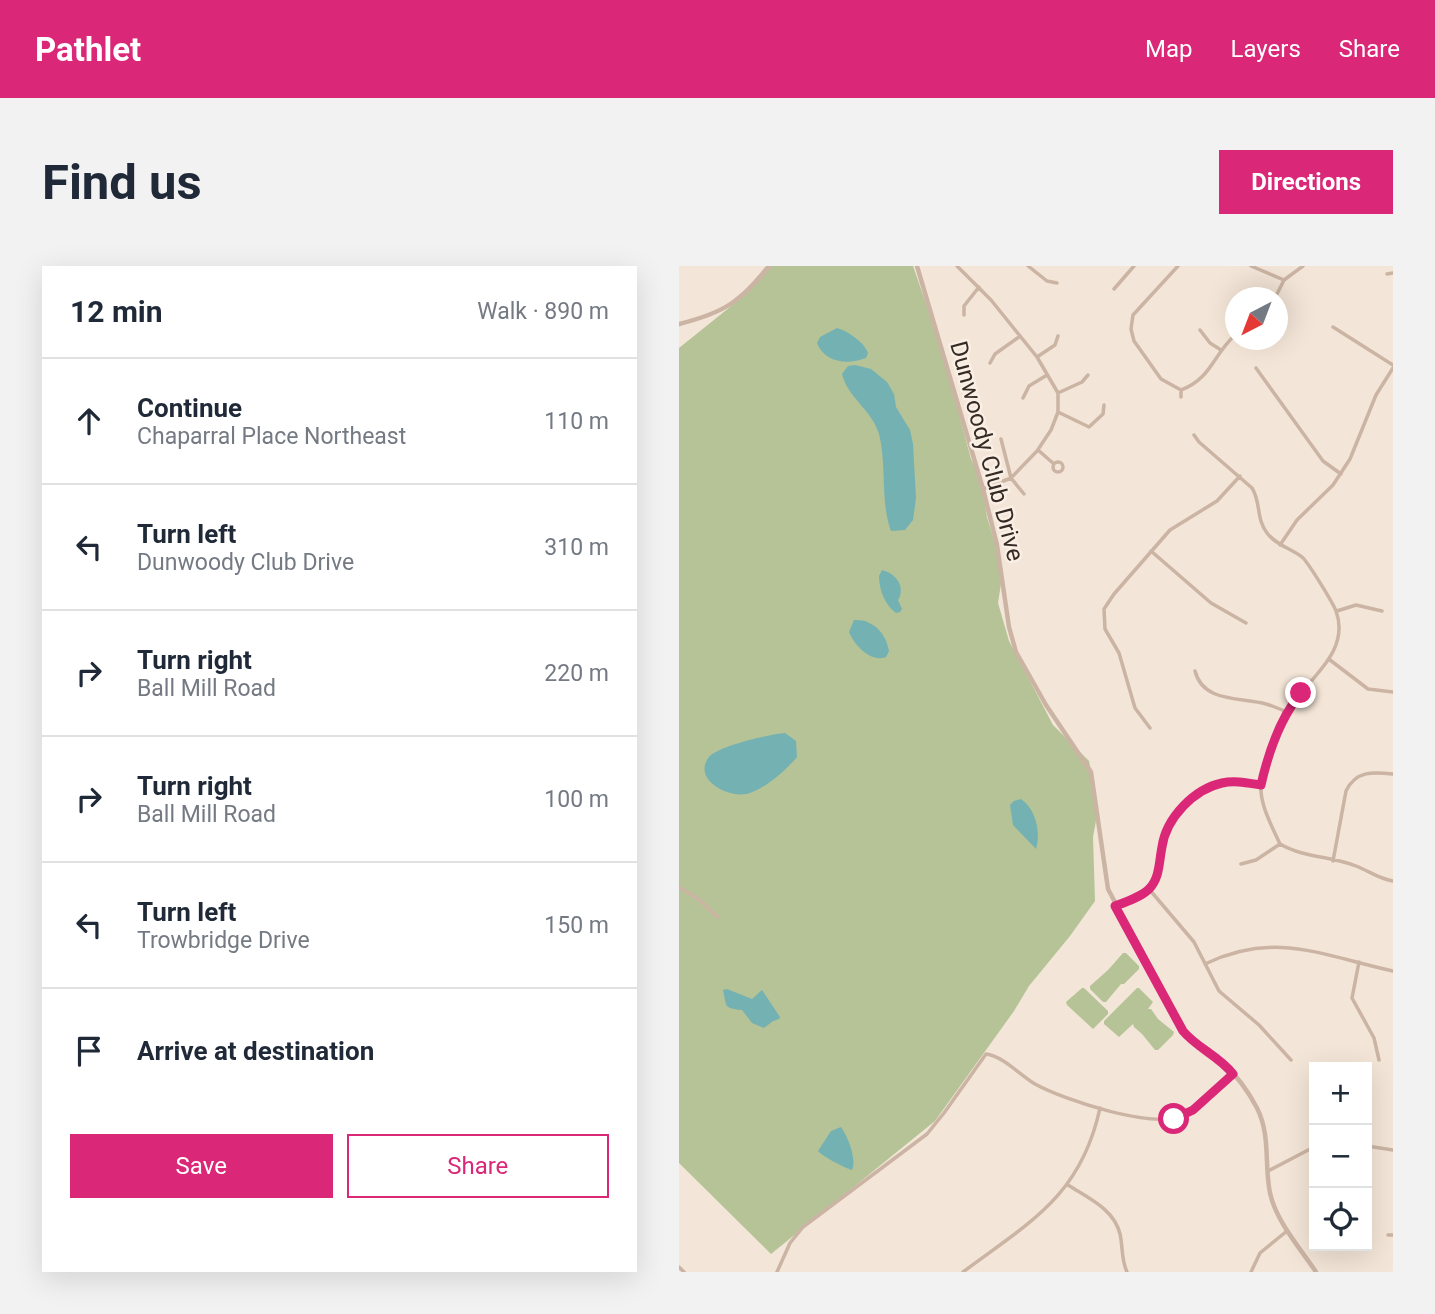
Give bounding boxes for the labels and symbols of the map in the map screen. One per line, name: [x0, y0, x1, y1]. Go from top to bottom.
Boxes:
north arrow: [1225, 287, 1288, 350]
street label: Dunwoody Club Drive: [944, 338, 1030, 564]
route end: [1285, 677, 1316, 708]
route start: [1158, 1103, 1189, 1134]

